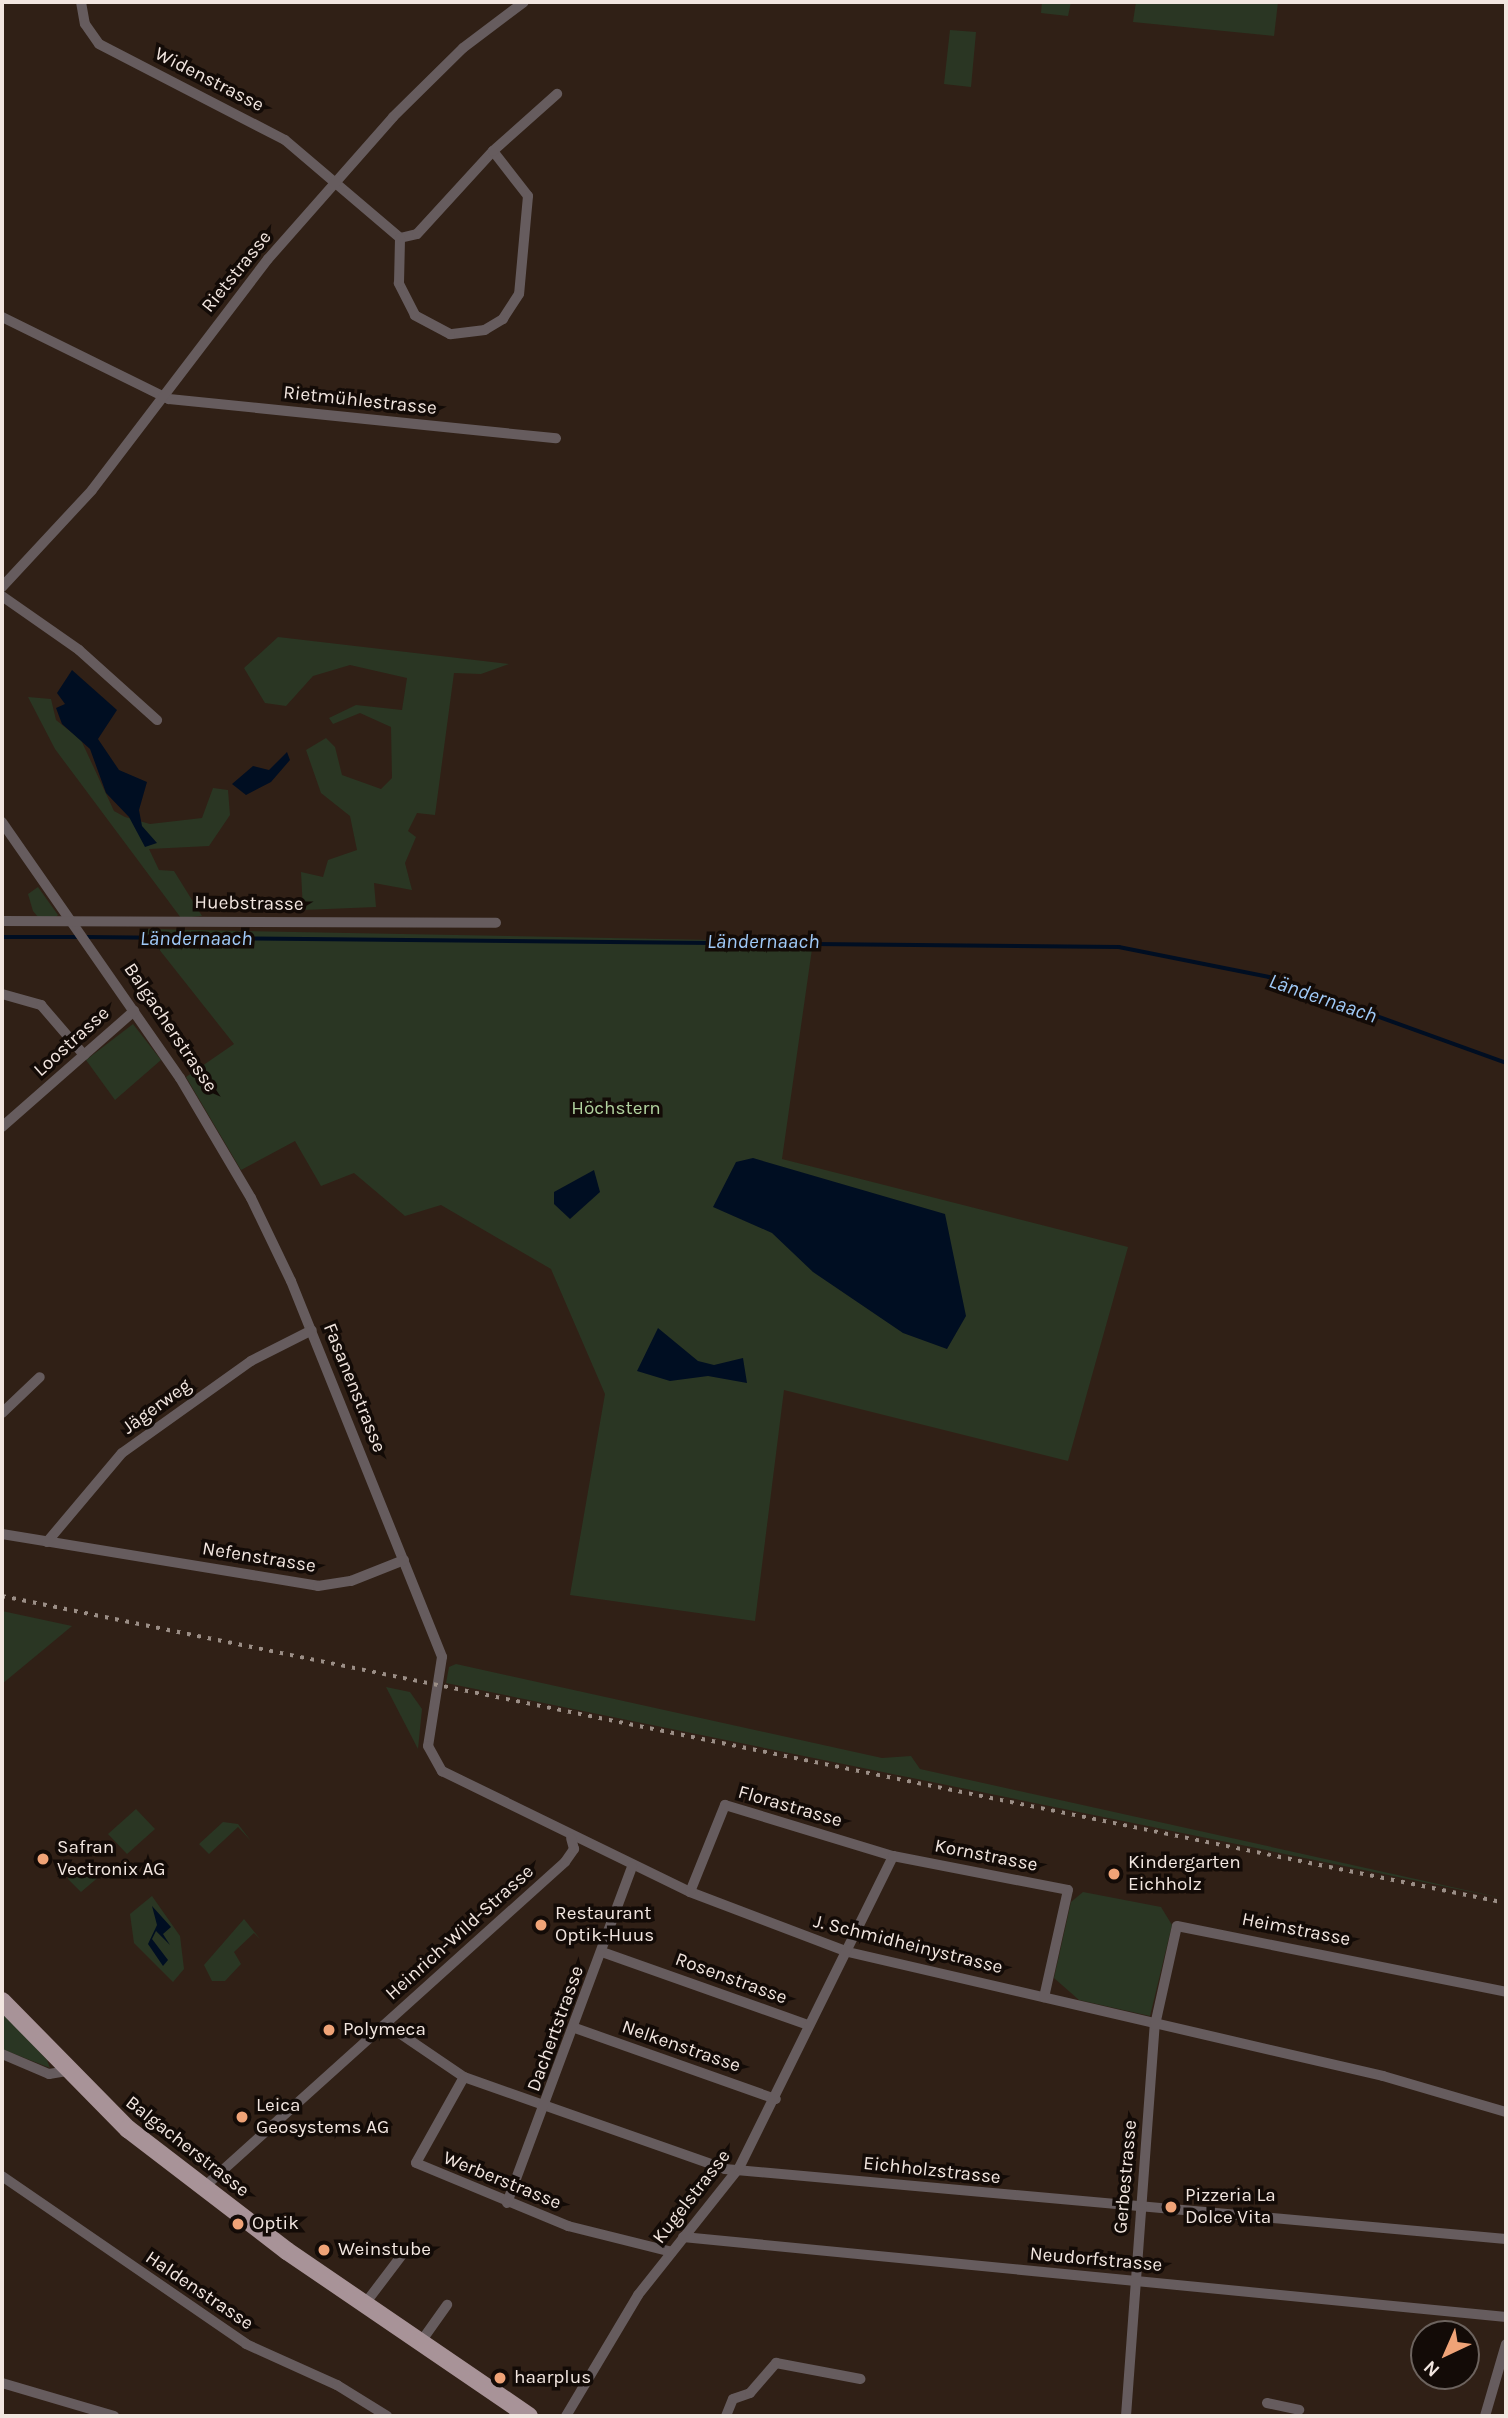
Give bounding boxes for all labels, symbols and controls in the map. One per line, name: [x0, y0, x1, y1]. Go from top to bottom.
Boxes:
street label: Widenstrasse: [151, 43, 267, 117]
street label: Rietstrasse: [197, 227, 277, 317]
street label: Rietmühlestrasse: [282, 382, 438, 420]
street label: Huebstrasse: [194, 892, 304, 916]
water label: Ländernaach: [140, 925, 252, 951]
water label: Ländernaach: [707, 928, 819, 954]
street label: Balgacherstrasse: [118, 959, 222, 1097]
water label: Ländernaach: [1266, 968, 1380, 1028]
street label: Loostrasse: [30, 1002, 114, 1082]
park label: Höchstern: [571, 1098, 661, 1120]
street label: Fasanenstrasse: [318, 1320, 390, 1456]
street label: Jägerweg: [118, 1374, 196, 1440]
street label: Nefenstrasse: [201, 1538, 317, 1578]
street label: Florastrasse: [735, 1781, 845, 1833]
street label: Kornstrasse: [933, 1835, 1039, 1877]
place label: Safran Vectronix AG: [57, 1837, 166, 1881]
marker: Safran Vectronix AG: [35, 1851, 51, 1867]
place label: Kindergarten Eichholz: [1128, 1852, 1241, 1896]
street label: Heinrich-Wild-Strasse: [381, 1860, 539, 2006]
marker: Kindergarten Eichholz: [1106, 1866, 1122, 1882]
place label: Restaurant Optik-Huus: [555, 1903, 654, 1947]
street label: Heimstrasse: [1240, 1908, 1352, 1952]
street label: J. Schmidheinystrasse: [811, 1910, 1005, 1980]
marker: Restaurant Optik-Huus: [533, 1917, 549, 1933]
street label: Rosenstrasse: [672, 1948, 790, 2010]
street label: Dachertstrasse: [523, 1963, 589, 2095]
street label: Nelkenstrasse: [619, 2016, 743, 2078]
place label: Polymeca: [343, 2019, 426, 2041]
marker: Polymeca: [321, 2022, 337, 2038]
street label: Balgacherstrasse: [121, 2092, 253, 2202]
place label: Leica Geosystems AG: [256, 2095, 389, 2139]
marker: Leica Geosystems AG: [234, 2109, 250, 2125]
street label: Gerbestrasse: [1110, 2119, 1142, 2235]
street label: Kugelstrasse: [648, 2145, 736, 2249]
street label: Werberstrasse: [440, 2147, 564, 2215]
street label: Eichholzstrasse: [862, 2152, 1002, 2190]
place label: Pizzeria La Dolce Vita: [1185, 2185, 1276, 2229]
marker: Pizzeria La Dolce Vita: [1163, 2199, 1179, 2215]
place label: Optik: [252, 2213, 299, 2235]
marker: Optik: [230, 2216, 246, 2232]
place label: Weinstube: [338, 2239, 431, 2261]
marker: Weinstube: [316, 2242, 332, 2258]
street label: Neudorfstrasse: [1029, 2243, 1163, 2277]
street label: Haldenstrasse: [141, 2247, 257, 2335]
north arrow: [1410, 2320, 1480, 2390]
text: N: [1419, 2356, 1444, 2381]
place label: haarplus: [514, 2367, 591, 2389]
marker: haarplus: [492, 2370, 508, 2386]

